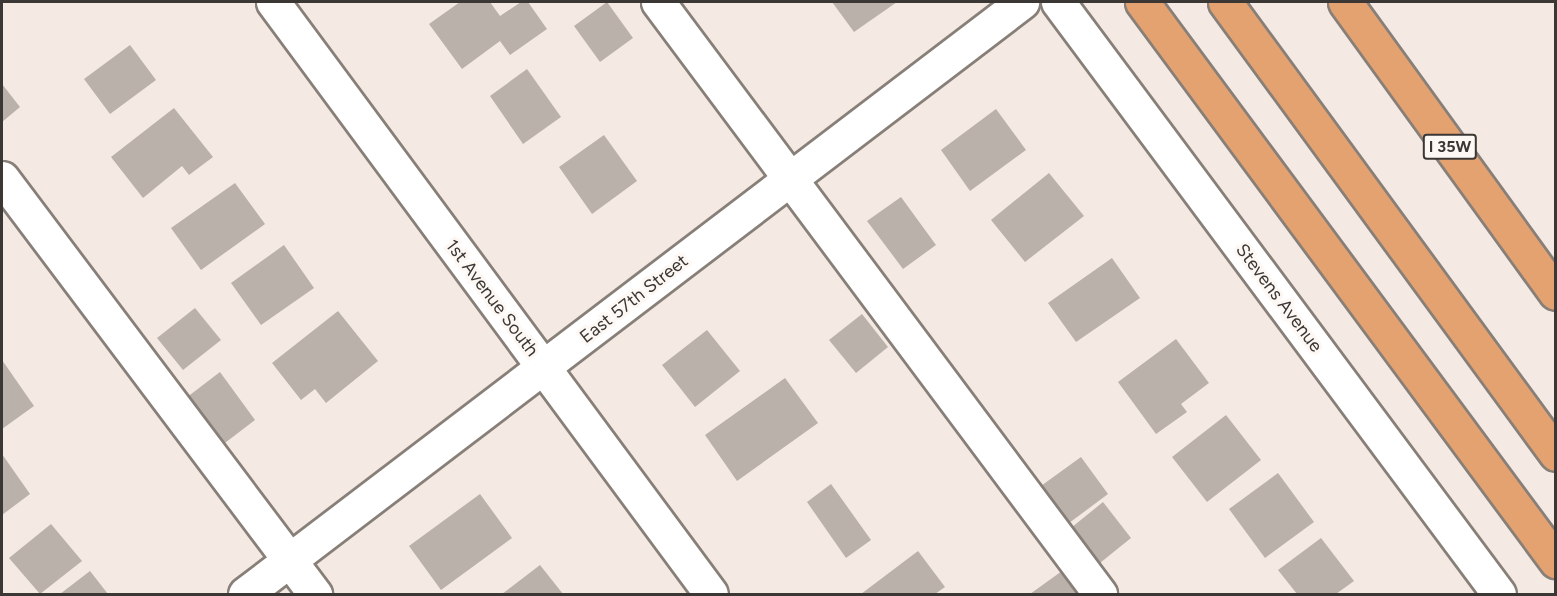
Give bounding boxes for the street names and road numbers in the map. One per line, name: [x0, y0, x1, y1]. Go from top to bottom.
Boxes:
road number: I 35W: [1422, 134, 1478, 160]
street label: 1st Avenue South: [441, 235, 543, 361]
street label: Stevens Avenue: [1231, 240, 1327, 356]
street label: East 57th Street: [576, 250, 692, 348]

